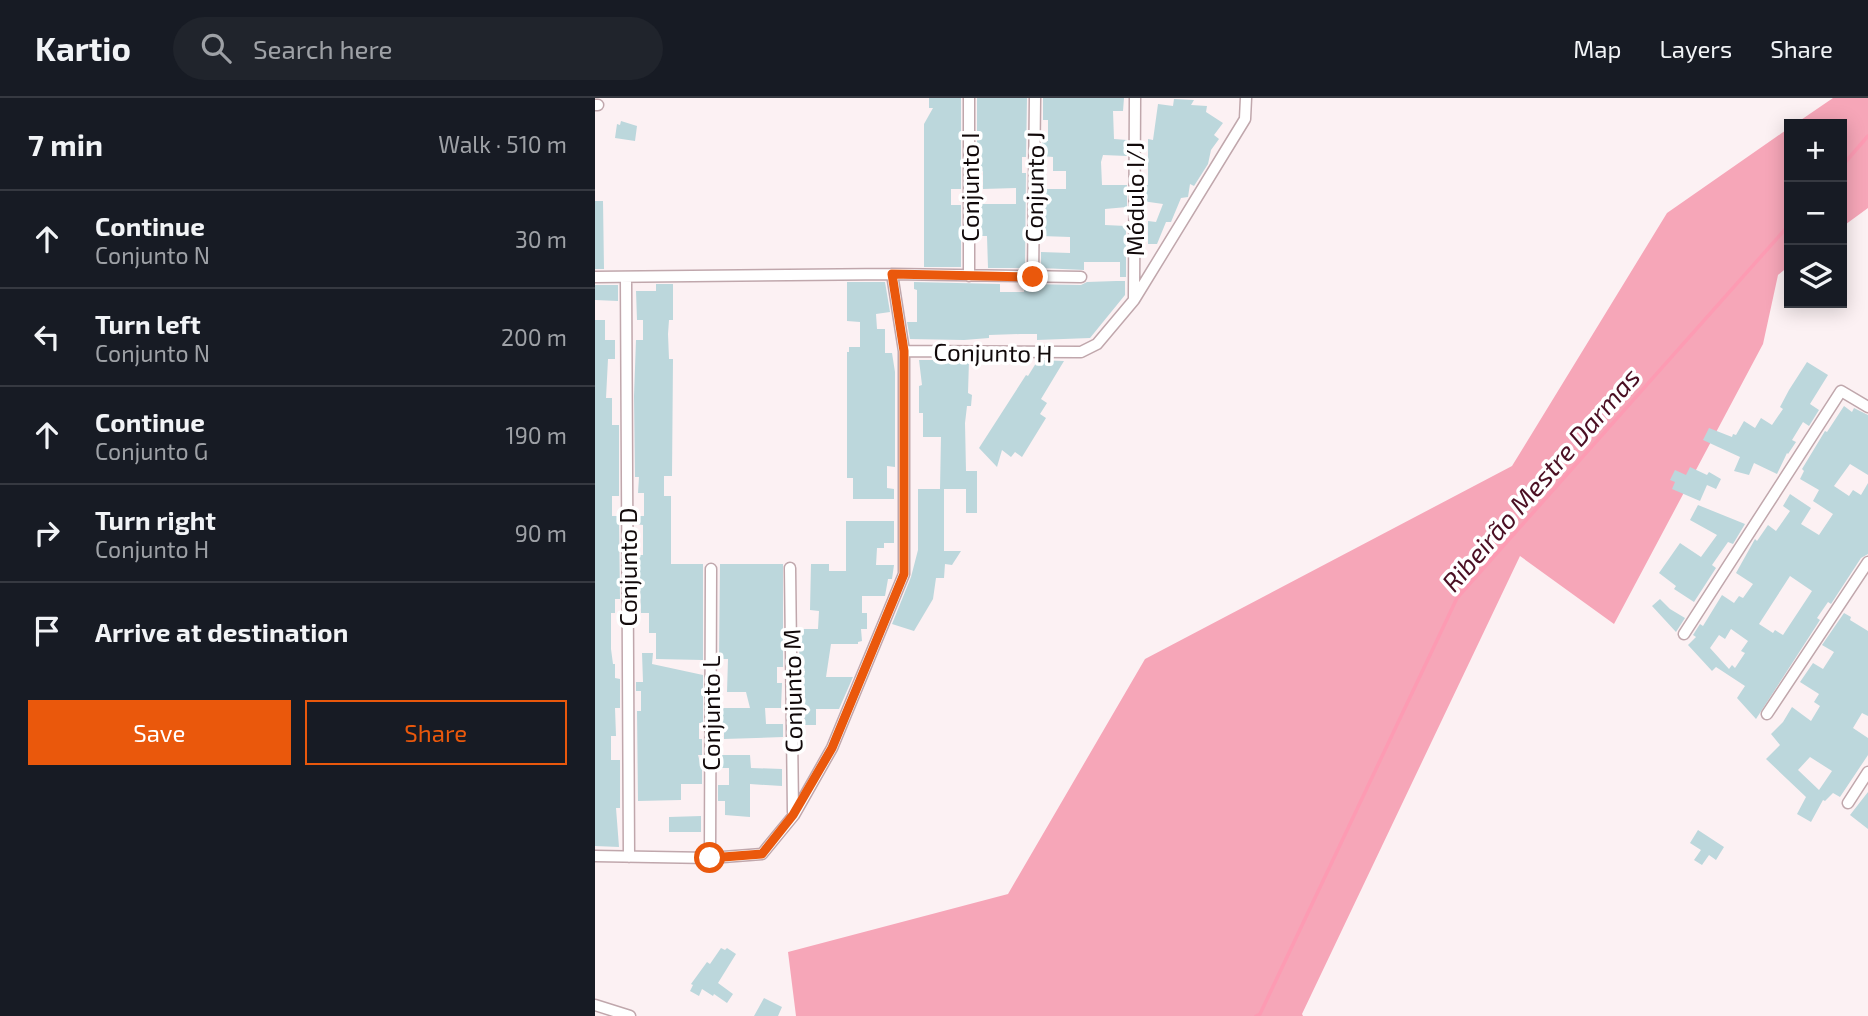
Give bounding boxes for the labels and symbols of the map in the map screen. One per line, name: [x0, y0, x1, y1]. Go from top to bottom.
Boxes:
street label: Conjunto J: [1019, 131, 1049, 243]
street label: Conjunto I: [955, 132, 984, 242]
street label: Módulo I/J: [1120, 142, 1149, 256]
route end: [1017, 261, 1048, 292]
street label: Conjunto H: [933, 336, 1053, 368]
water label: Ribeirão Mestre Darmas: [1435, 361, 1645, 597]
street label: Conjunto D: [613, 508, 642, 626]
street label: Conjunto M: [776, 629, 808, 753]
street label: Conjunto L: [696, 655, 725, 771]
route start: [694, 842, 725, 873]

